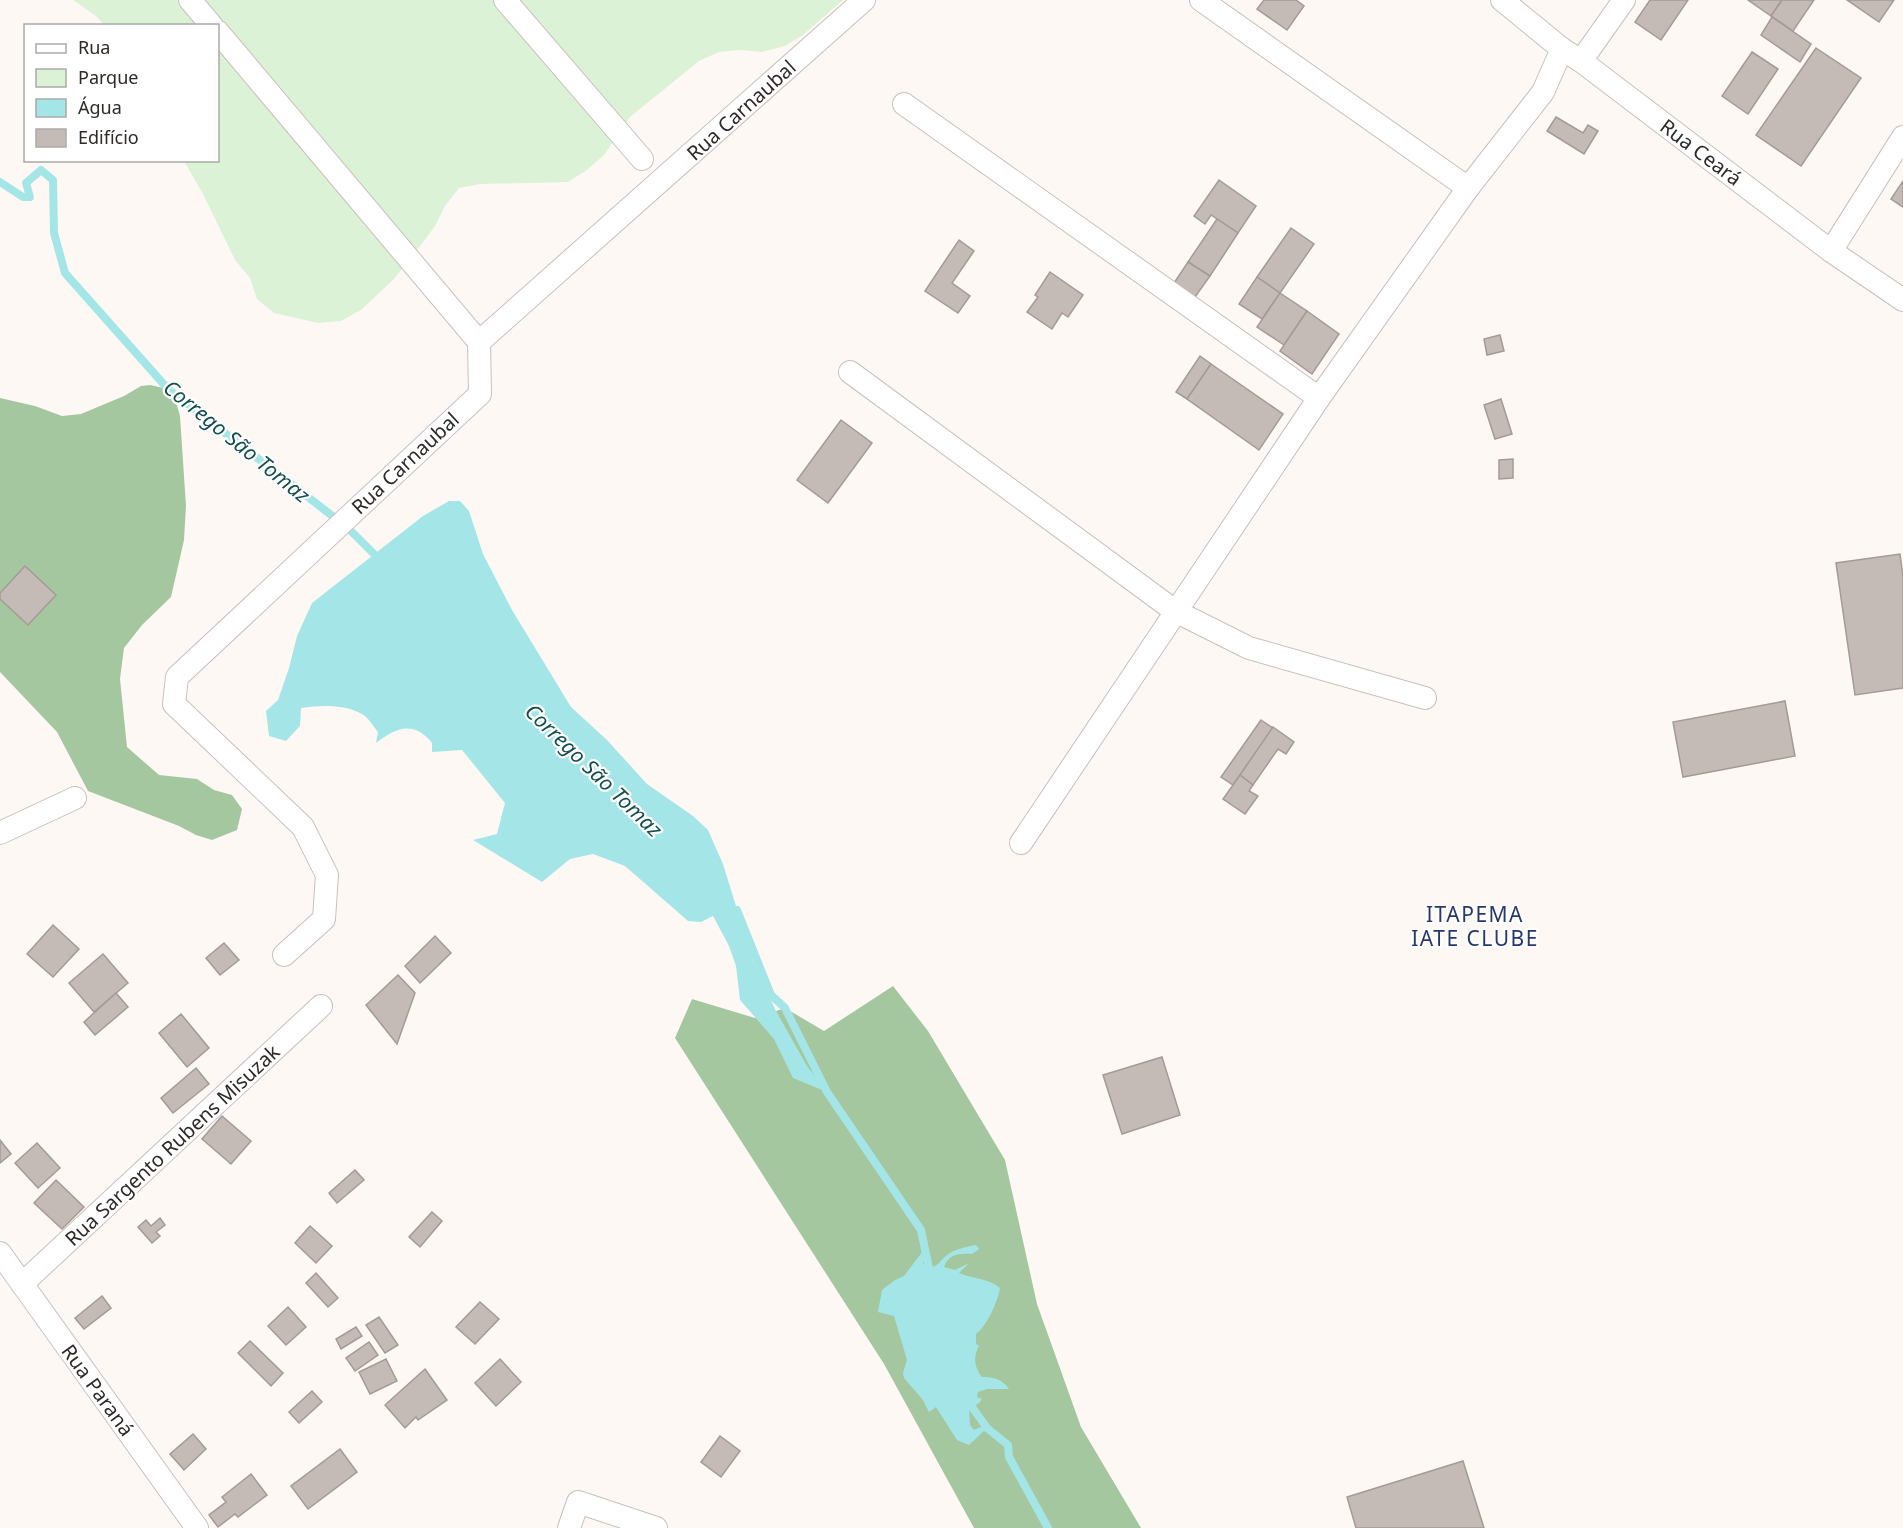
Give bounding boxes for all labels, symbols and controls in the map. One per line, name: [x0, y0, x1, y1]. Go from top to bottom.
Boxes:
legend: [24, 24, 219, 162]
text: Rua: [78, 35, 110, 59]
street label: Rua Carnaubal: [681, 54, 801, 166]
text: Parque: [78, 65, 138, 89]
text: Água: [78, 95, 122, 119]
street label: Rua Ceará: [1655, 112, 1747, 192]
text: Edifício: [78, 125, 139, 149]
water label: Corrego São Tomaz: [158, 373, 317, 509]
street label: Rua Carnaubal: [345, 406, 465, 520]
water label: Corrego São Tomaz: [519, 697, 669, 843]
district label: ITAPEMA IATE CLUBE: [1411, 900, 1539, 952]
street label: Rua Sargento Rubens Misuzak: [59, 1038, 285, 1252]
street label: Rua Paraná: [56, 1339, 140, 1441]

